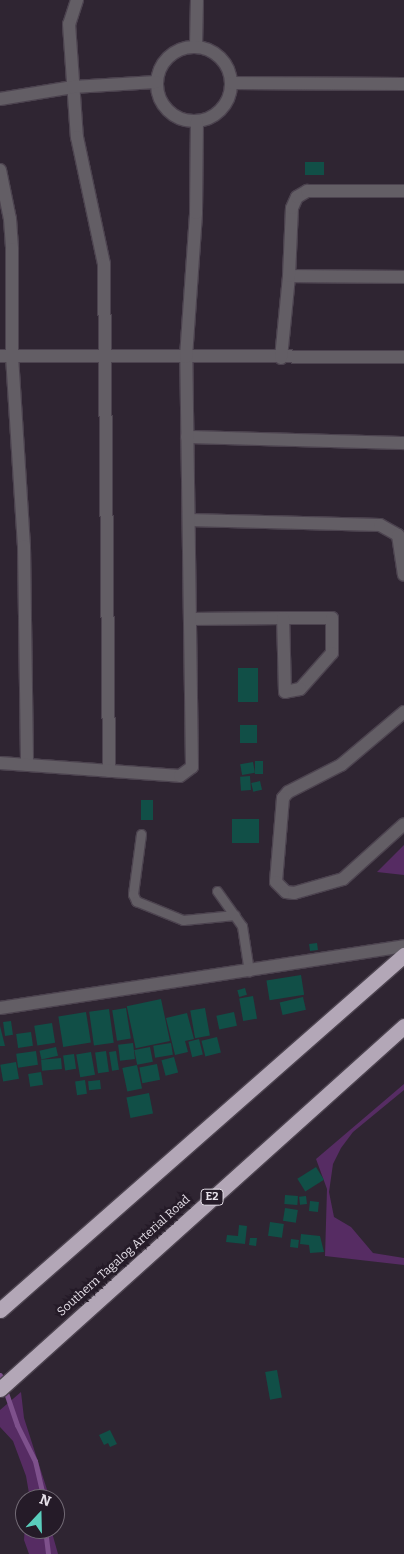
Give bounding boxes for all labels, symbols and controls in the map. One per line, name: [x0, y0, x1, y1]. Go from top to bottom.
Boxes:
road number: E2: [200, 1188, 224, 1206]
street label: Southern Tagalog Arterial Road: [55, 1193, 193, 1319]
north arrow: [15, 1489, 65, 1539]
text: N: [37, 1491, 53, 1510]

